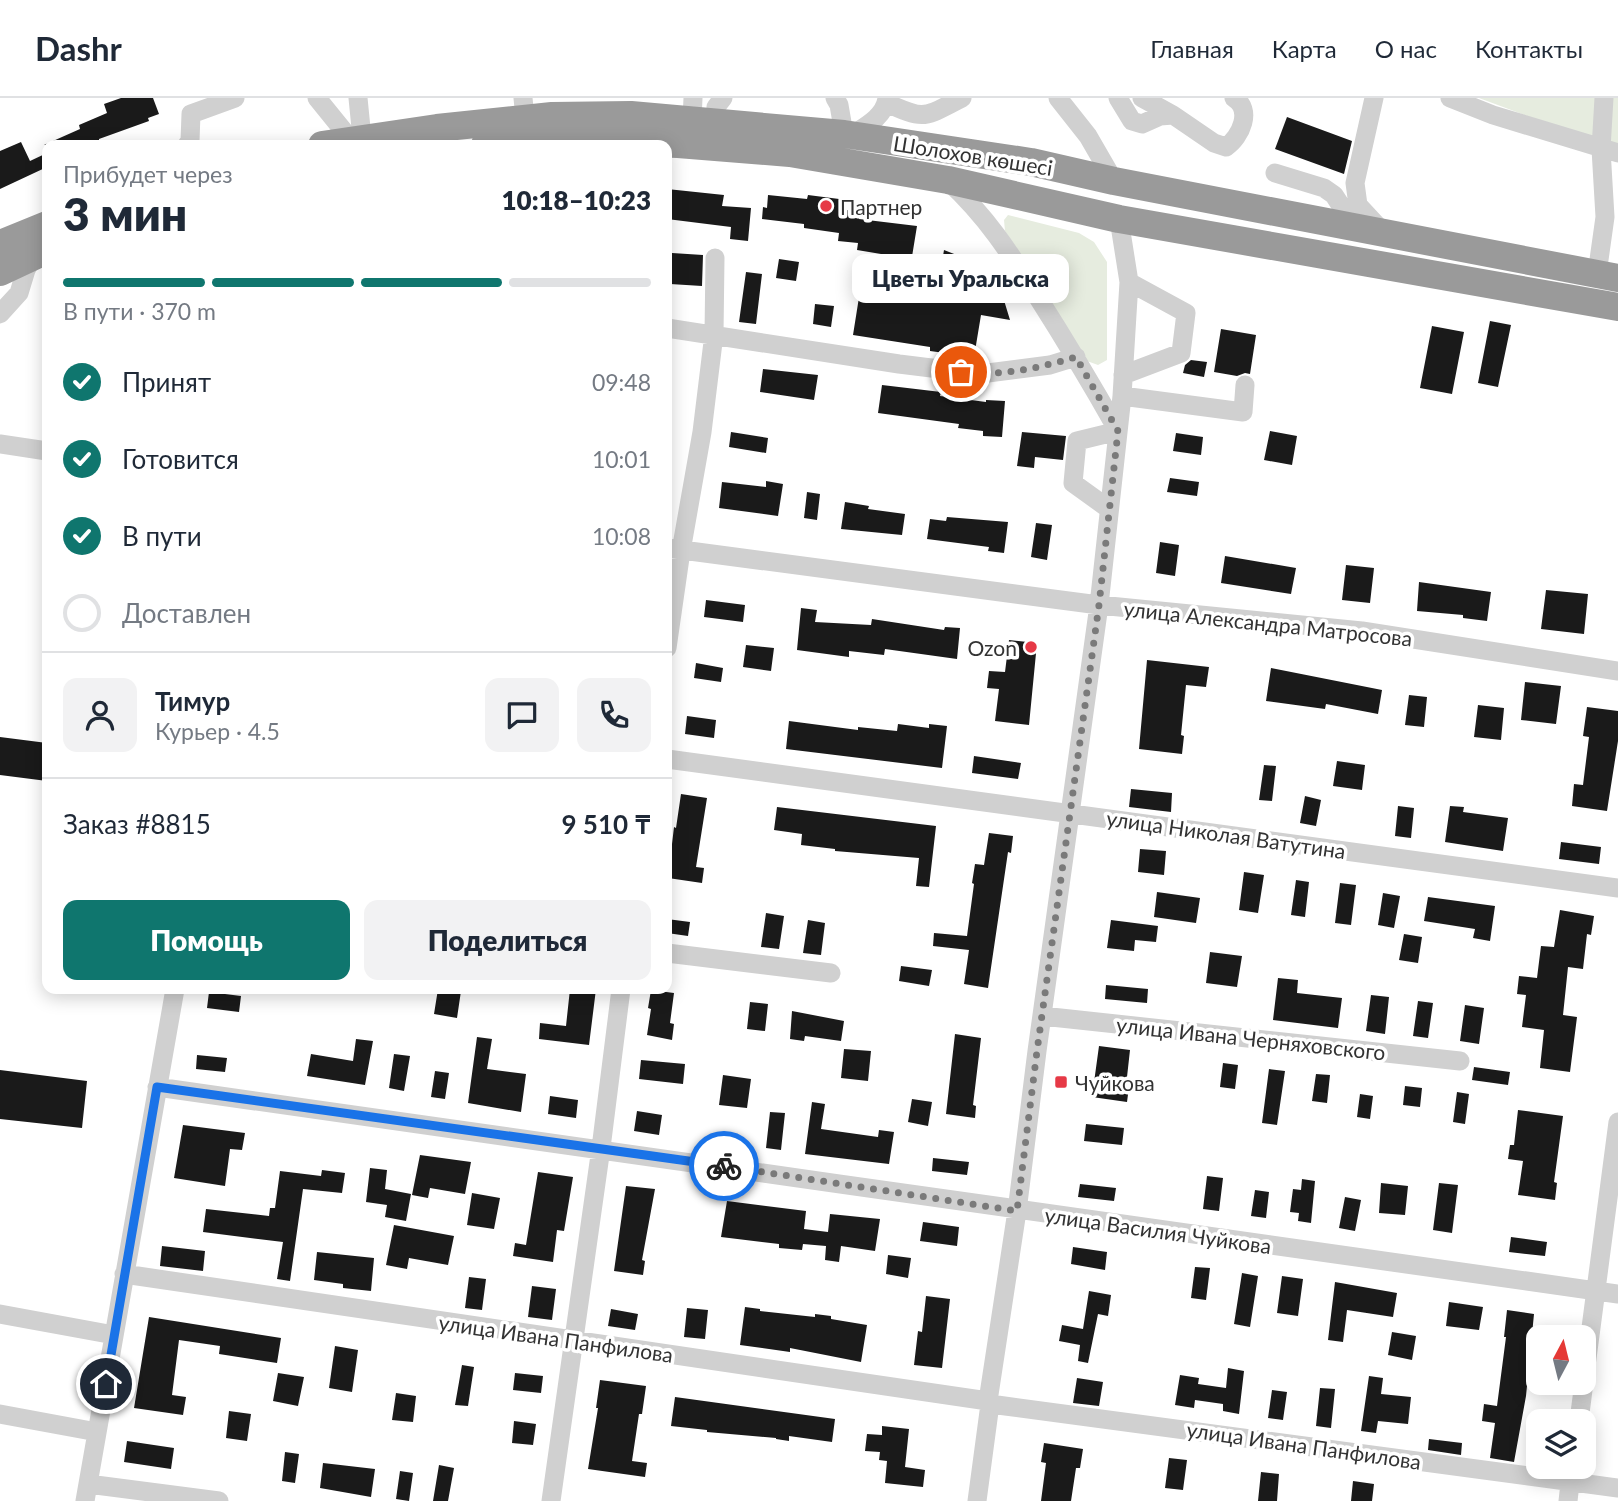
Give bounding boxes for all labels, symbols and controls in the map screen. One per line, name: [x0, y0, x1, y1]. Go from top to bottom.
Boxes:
text: Dashr: [35, 28, 122, 68]
text: Главная: [1150, 34, 1234, 63]
text: Карта: [1272, 34, 1337, 63]
text: О нас: [1375, 34, 1437, 63]
text: Контакты: [1475, 34, 1583, 63]
street label: Шолохов көшесі: [891, 130, 1055, 180]
text: Прибудет через: [63, 160, 233, 188]
text: 10:18–10:23: [501, 184, 651, 216]
text: 3 мин: [63, 186, 187, 241]
place label: Партнер: [840, 194, 922, 219]
marker: Партнер: [818, 198, 834, 214]
callout: Цветы Уральска: [852, 253, 1070, 302]
text: Цветы Уральска: [872, 264, 1049, 292]
text: В пути · 370 m: [63, 297, 216, 325]
pin: [931, 342, 991, 402]
icon: bag: [942, 353, 980, 391]
icon: check: [63, 363, 101, 401]
text: Принят: [122, 366, 211, 398]
text: 09:48: [592, 368, 651, 396]
icon: check: [63, 440, 101, 478]
text: Готовится: [122, 443, 239, 475]
text: 10:01: [592, 445, 651, 473]
icon: check: [63, 517, 101, 555]
text: В пути: [122, 520, 202, 552]
text: 10:08: [592, 522, 651, 550]
street label: улица Александра Матросова: [1122, 595, 1414, 651]
text: Доставлен: [122, 597, 251, 629]
place label: Ozon: [968, 635, 1017, 660]
marker: Ozon: [1023, 639, 1039, 655]
button: person: [63, 678, 137, 752]
button: chat: [485, 678, 559, 752]
button: phone: [577, 678, 651, 752]
text: Тимур: [155, 685, 230, 717]
text: Курьер · 4.5: [155, 717, 280, 745]
street label: улица Николая Ватутина: [1105, 805, 1347, 863]
text: Заказ #8815: [63, 808, 211, 840]
text: 9 510 ₸: [561, 808, 651, 840]
button: Помощь: [63, 900, 350, 980]
button: Поделиться: [364, 900, 651, 980]
street label: улица Ивана Черняховского: [1115, 1011, 1387, 1065]
place label: Чуйкова: [1075, 1070, 1155, 1095]
marker: Чуйкова: [1053, 1074, 1069, 1090]
courier: [689, 1131, 759, 1201]
icon: bike: [705, 1147, 743, 1185]
street label: улица Василия Чуйкова: [1043, 1202, 1273, 1258]
street label: улица Ивана Панфилова: [437, 1309, 675, 1367]
north arrow: [1526, 1325, 1596, 1395]
map controls: [1526, 1325, 1596, 1479]
pin: [76, 1354, 136, 1414]
icon: home: [87, 1365, 125, 1403]
button: layers: [1526, 1409, 1596, 1479]
street label: улица Ивана Панфилова: [1185, 1416, 1423, 1474]

